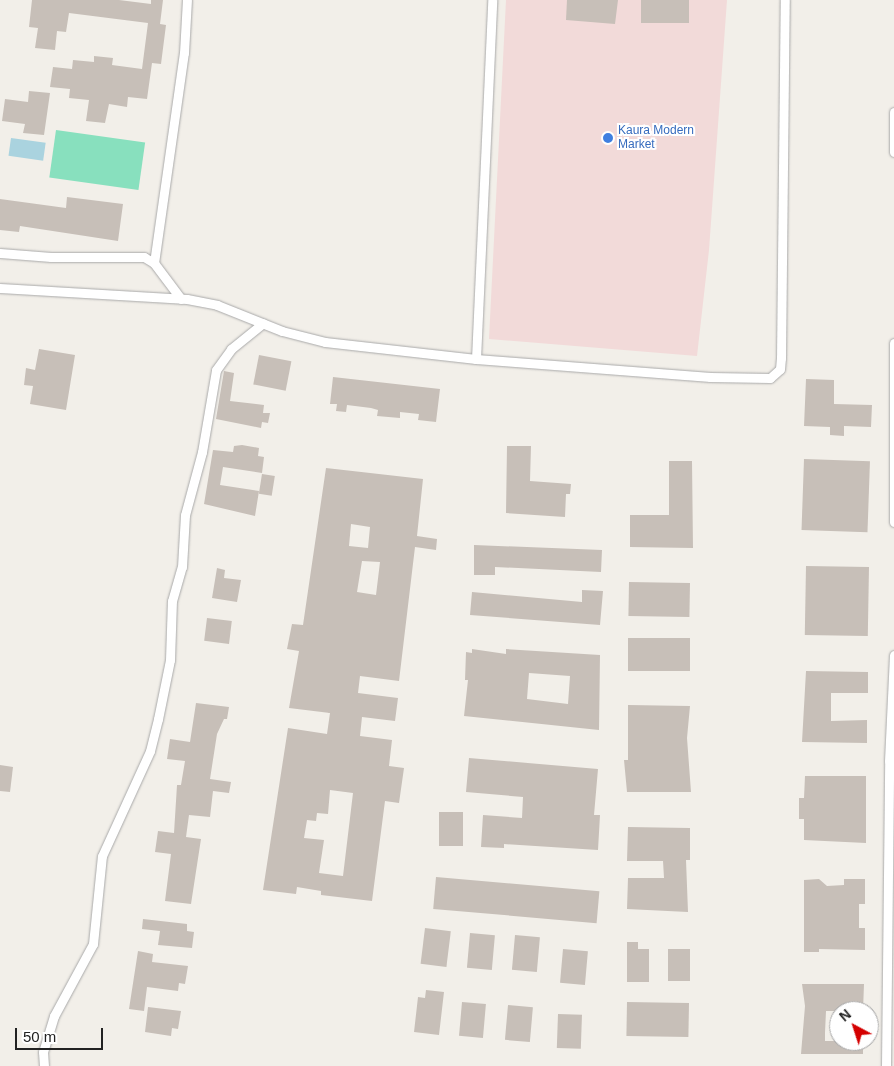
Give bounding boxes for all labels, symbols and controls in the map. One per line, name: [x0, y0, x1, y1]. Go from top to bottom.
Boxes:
place label: Kaura Modern Market: [618, 124, 694, 152]
marker: Kaura Modern Market: [602, 132, 614, 144]
north arrow: [829, 1001, 879, 1051]
text: N: [836, 1006, 854, 1025]
scale bar: [18, 1018, 105, 1050]
text: 50 m: [23, 1028, 56, 1045]

